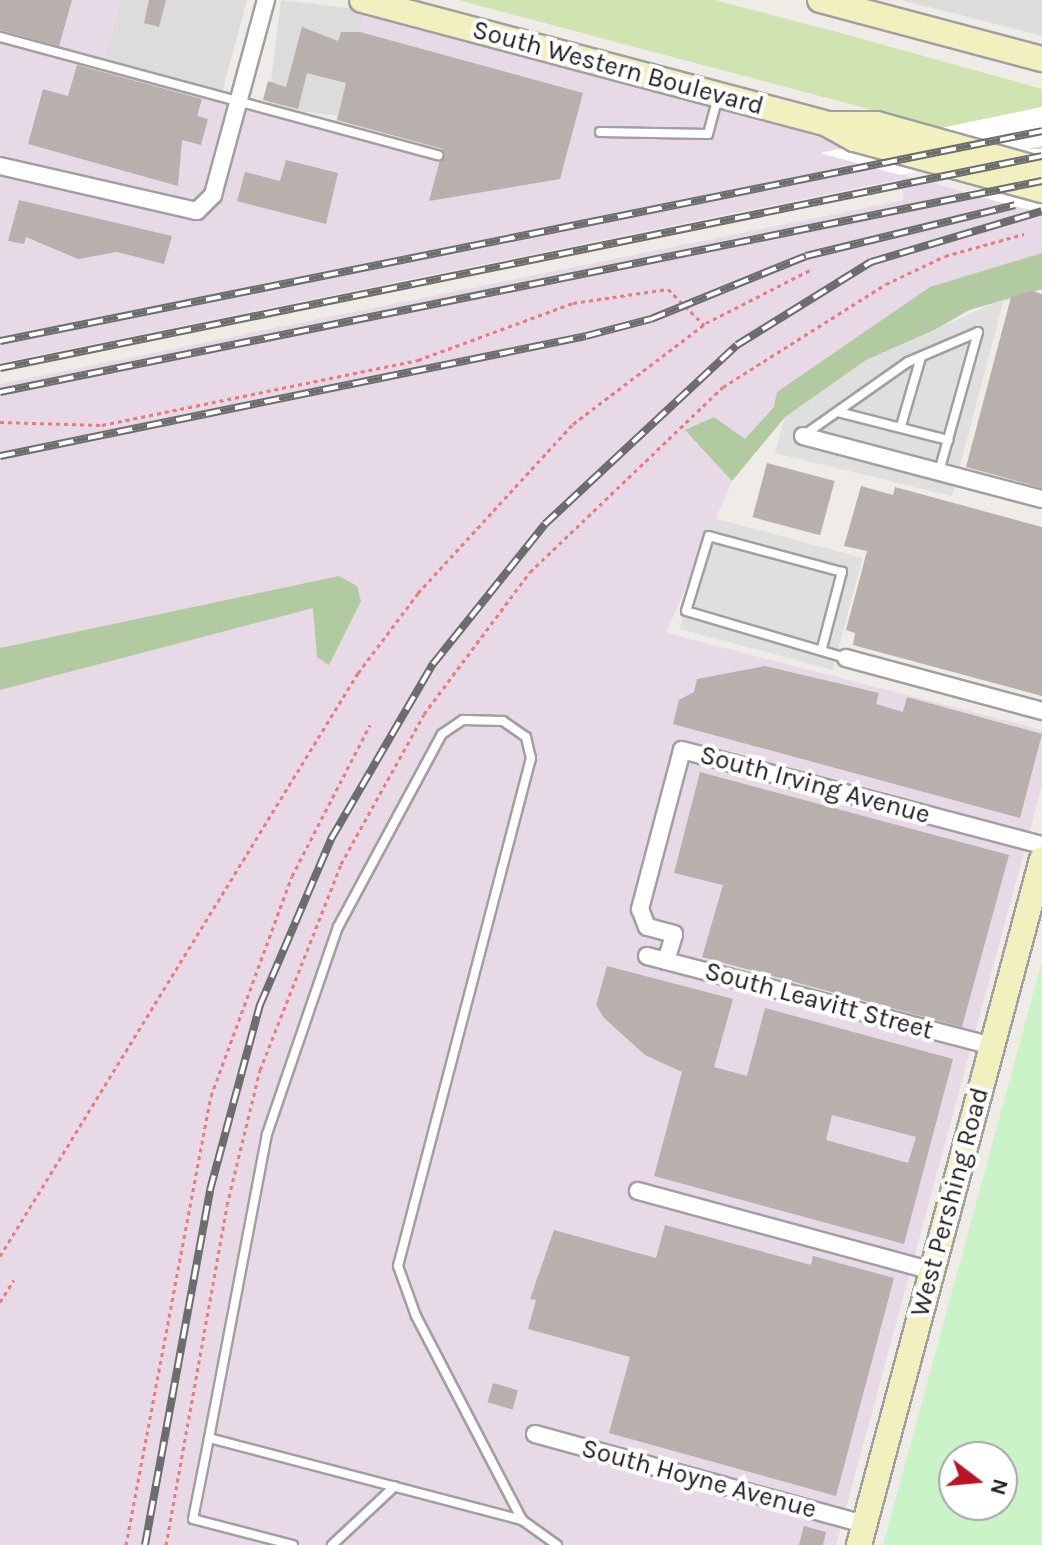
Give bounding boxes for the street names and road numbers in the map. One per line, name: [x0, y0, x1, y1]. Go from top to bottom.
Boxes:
street label: South Western Boulevard: [469, 14, 767, 122]
street label: South Irving Avenue: [697, 739, 933, 831]
street label: South Leavitt Street: [701, 956, 937, 1046]
street label: West Pershing Road: [904, 1084, 996, 1320]
street label: South Hoyne Avenue: [578, 1433, 820, 1525]

